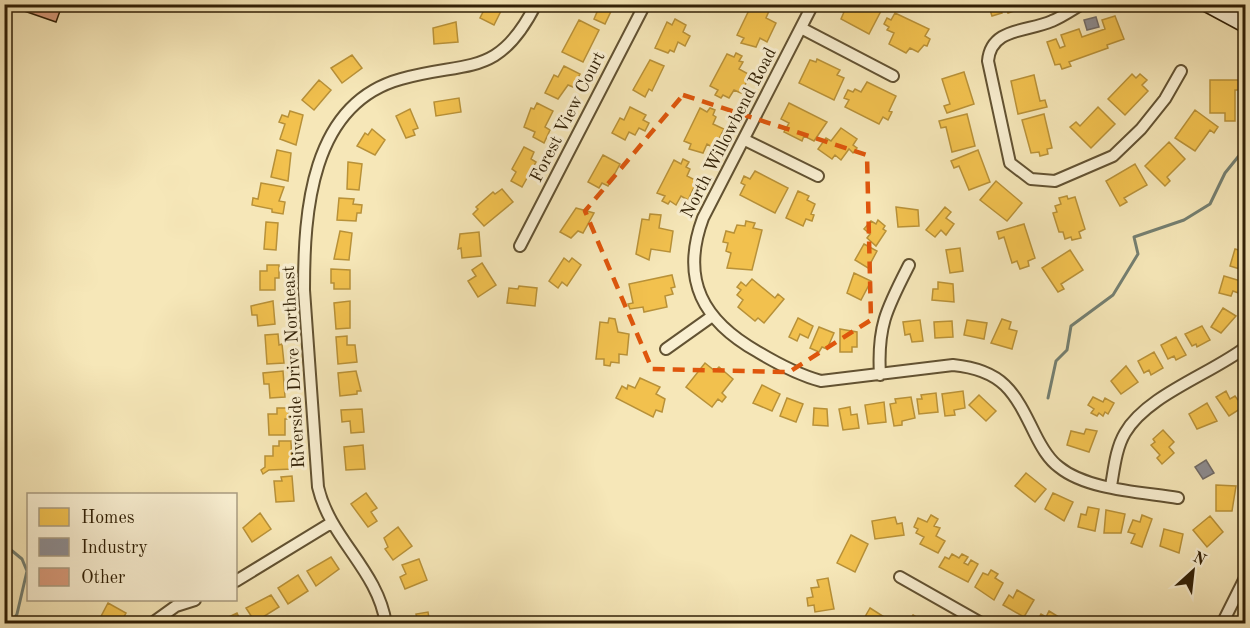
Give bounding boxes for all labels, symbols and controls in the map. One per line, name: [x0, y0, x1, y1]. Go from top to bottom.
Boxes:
street label: North Willowbend Road: [678, 45, 780, 221]
street label: Forest View Court: [527, 49, 609, 185]
street label: Riverside Drive Northeast: [280, 265, 308, 469]
legend: [27, 493, 237, 601]
text: Homes: [81, 509, 135, 527]
text: Industry: [81, 539, 148, 557]
north arrow: [1163, 541, 1223, 601]
text: N: [1190, 550, 1209, 570]
text: Other: [81, 569, 126, 587]

